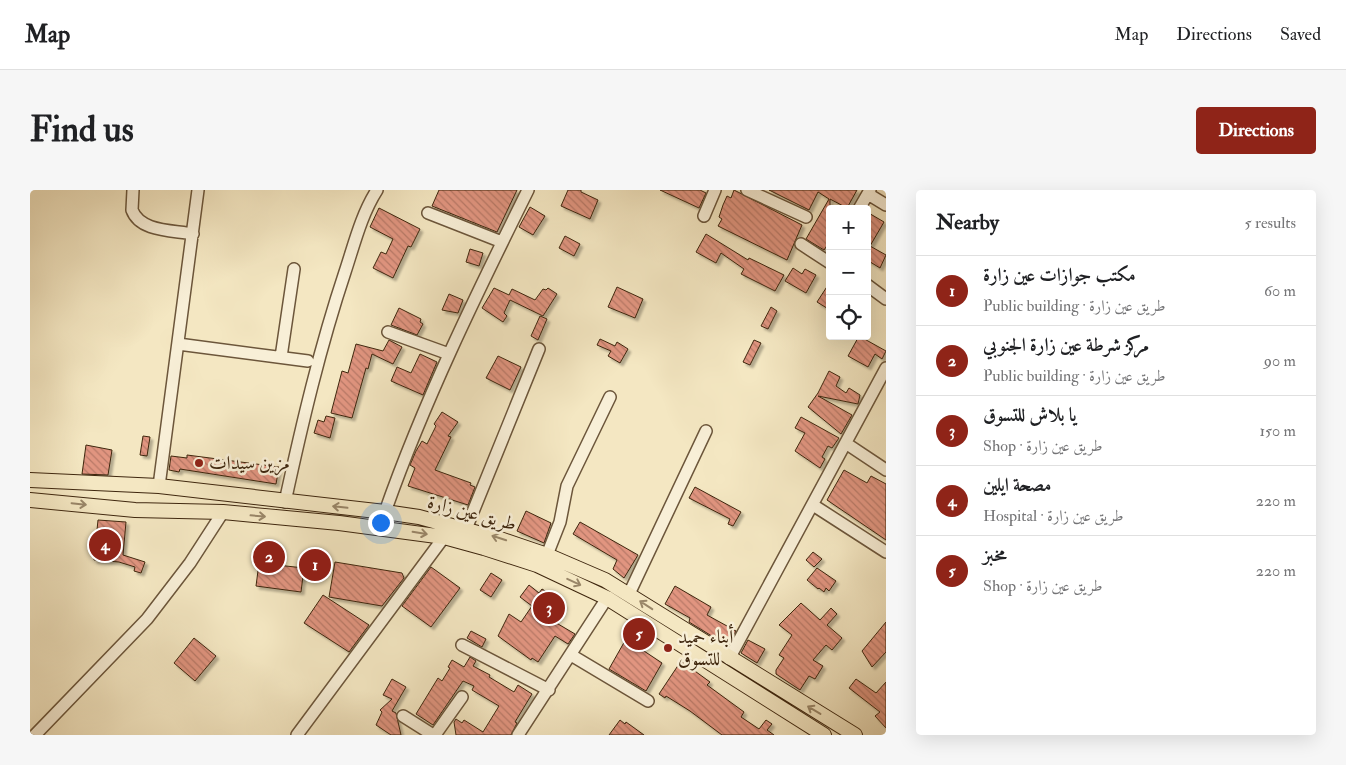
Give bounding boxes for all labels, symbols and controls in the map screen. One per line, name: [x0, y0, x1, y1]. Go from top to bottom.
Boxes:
text: Map: [25, 19, 70, 50]
text: Map: [1115, 23, 1148, 46]
text: Directions: [1176, 23, 1252, 46]
text: Saved: [1280, 23, 1321, 46]
button: Directions: [1196, 107, 1316, 154]
text: Find us: [30, 108, 134, 152]
map controls: [826, 205, 871, 340]
button: +: [826, 205, 871, 250]
text: Nearby: [936, 209, 999, 236]
text: 5 results: [1245, 213, 1296, 233]
button: −: [826, 250, 871, 295]
text: مكتب جوازات عين زارة: [983, 263, 1136, 287]
text: 1: [949, 281, 955, 301]
text: 60 m: [1264, 281, 1296, 301]
button: locate: [826, 295, 871, 340]
text: Public building · طريق عين زارة: [983, 296, 1166, 316]
text: مركز شرطة عين زارة الجنوبي: [983, 333, 1149, 357]
text: 2: [948, 351, 956, 371]
text: 90 m: [1264, 351, 1296, 371]
text: Public building · طريق عين زارة: [983, 366, 1166, 386]
text: يا بلاش للتسوق: [983, 403, 1077, 427]
text: 3: [949, 421, 955, 441]
text: 150 m: [1259, 421, 1296, 441]
text: Shop · طريق عين زارة: [983, 436, 1103, 456]
place label: مزين سيدات: [209, 451, 290, 476]
marker: مزين سيدات: [193, 457, 205, 469]
text: مصحة ايلين: [983, 473, 1051, 497]
street label: طريق عين زارة: [425, 490, 519, 536]
text: 4: [948, 491, 956, 511]
text: 220 m: [1256, 491, 1296, 511]
one-way arrow: [70, 499, 86, 509]
one-way arrow: [332, 502, 348, 512]
text: Hospital · طريق عين زارة: [983, 506, 1124, 526]
your location: [368, 510, 394, 536]
one-way arrow: [250, 511, 266, 520]
pin: 4: [89, 526, 121, 564]
one-way arrow: [411, 529, 427, 539]
one-way arrow: [491, 533, 507, 543]
pin: 2: [253, 538, 285, 576]
text: مخبز: [983, 543, 1007, 567]
pin: 1: [299, 546, 331, 584]
text: 5: [948, 561, 956, 581]
text: 220 m: [1256, 561, 1296, 581]
text: Shop · طريق عين زارة: [983, 576, 1103, 596]
one-way arrow: [566, 577, 581, 587]
pin: 3: [533, 589, 565, 627]
one-way arrow: [639, 600, 653, 611]
pin: 5: [623, 615, 655, 653]
place label: أبناء حميد للتسوق: [678, 624, 734, 671]
marker: أبناء حميد للتسوق: [662, 642, 674, 654]
one-way arrow: [807, 704, 821, 714]

